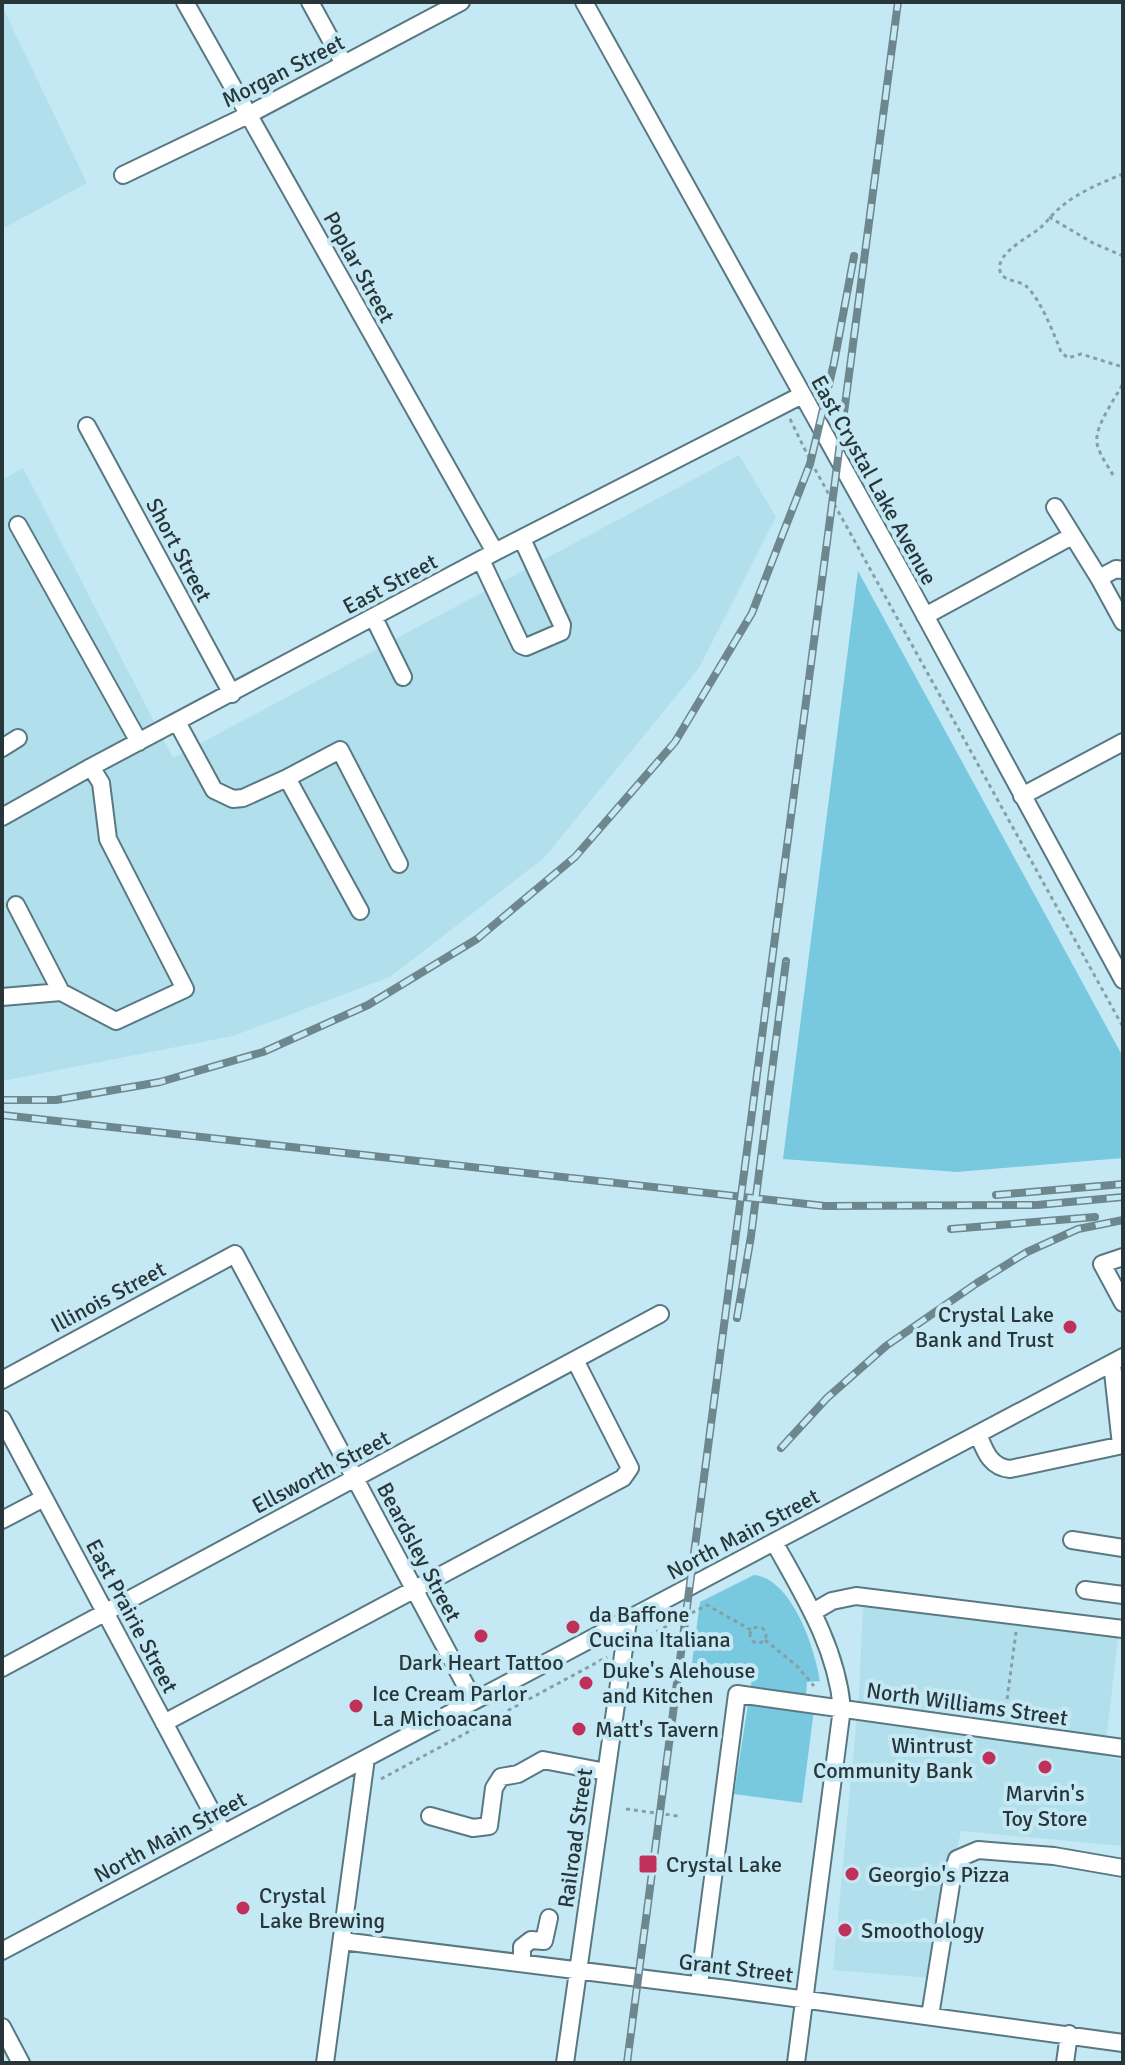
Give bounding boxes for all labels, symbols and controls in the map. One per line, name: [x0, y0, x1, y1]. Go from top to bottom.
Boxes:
street label: Morgan Street: [217, 28, 349, 113]
street label: Poplar Street: [317, 207, 401, 328]
street label: East Crystal Lake Avenue: [805, 371, 943, 589]
street label: Short Street: [140, 493, 218, 607]
street label: East Street: [338, 548, 442, 620]
street label: Illinois Street: [46, 1255, 170, 1339]
place label: Crystal Lake Bank and Trust: [915, 1301, 1054, 1353]
marker: Crystal Lake Bank and Trust: [1061, 1318, 1079, 1336]
street label: Ellsworth Street: [247, 1424, 395, 1520]
street label: Beardsley Street: [371, 1478, 467, 1627]
street label: North Main Street: [662, 1482, 824, 1585]
street label: East Prairie Street: [80, 1534, 184, 1698]
place label: da Baffone Cucina Italiana: [589, 1601, 731, 1653]
marker: da Baffone Cucina Italiana: [564, 1618, 582, 1636]
marker: Dark Heart Tattoo: [472, 1627, 490, 1645]
place label: Dark Heart Tattoo: [398, 1649, 564, 1676]
place label: Duke's Alehouse and Kitchen: [602, 1657, 755, 1709]
marker: Duke's Alehouse and Kitchen: [577, 1674, 595, 1692]
street label: North Williams Street: [865, 1676, 1070, 1732]
place label: Ice Cream Parlor La Michoacana: [372, 1680, 527, 1732]
marker: Ice Cream Parlor La Michoacana: [347, 1697, 365, 1715]
place label: Matt's Tavern: [595, 1716, 719, 1743]
marker: Matt's Tavern: [570, 1720, 588, 1738]
place label: Wintrust Community Bank: [813, 1732, 973, 1784]
marker: Wintrust Community Bank: [980, 1749, 998, 1767]
marker: Marvin's Toy Store: [1036, 1758, 1054, 1776]
street label: Railroad Street: [552, 1766, 598, 1910]
place label: Marvin's Toy Store: [1002, 1780, 1088, 1832]
street label: North Main Street: [89, 1785, 251, 1888]
place label: Crystal Lake: [666, 1851, 782, 1878]
marker: Crystal Lake: [637, 1853, 659, 1875]
place label: Georgio's Pizza: [868, 1861, 1010, 1888]
marker: Georgio's Pizza: [843, 1865, 861, 1883]
place label: Crystal Lake Brewing: [259, 1882, 385, 1934]
marker: Crystal Lake Brewing: [234, 1899, 252, 1917]
place label: Smoothology: [861, 1917, 985, 1944]
marker: Smoothology: [836, 1921, 854, 1939]
street label: Grant Street: [677, 1948, 795, 1988]

